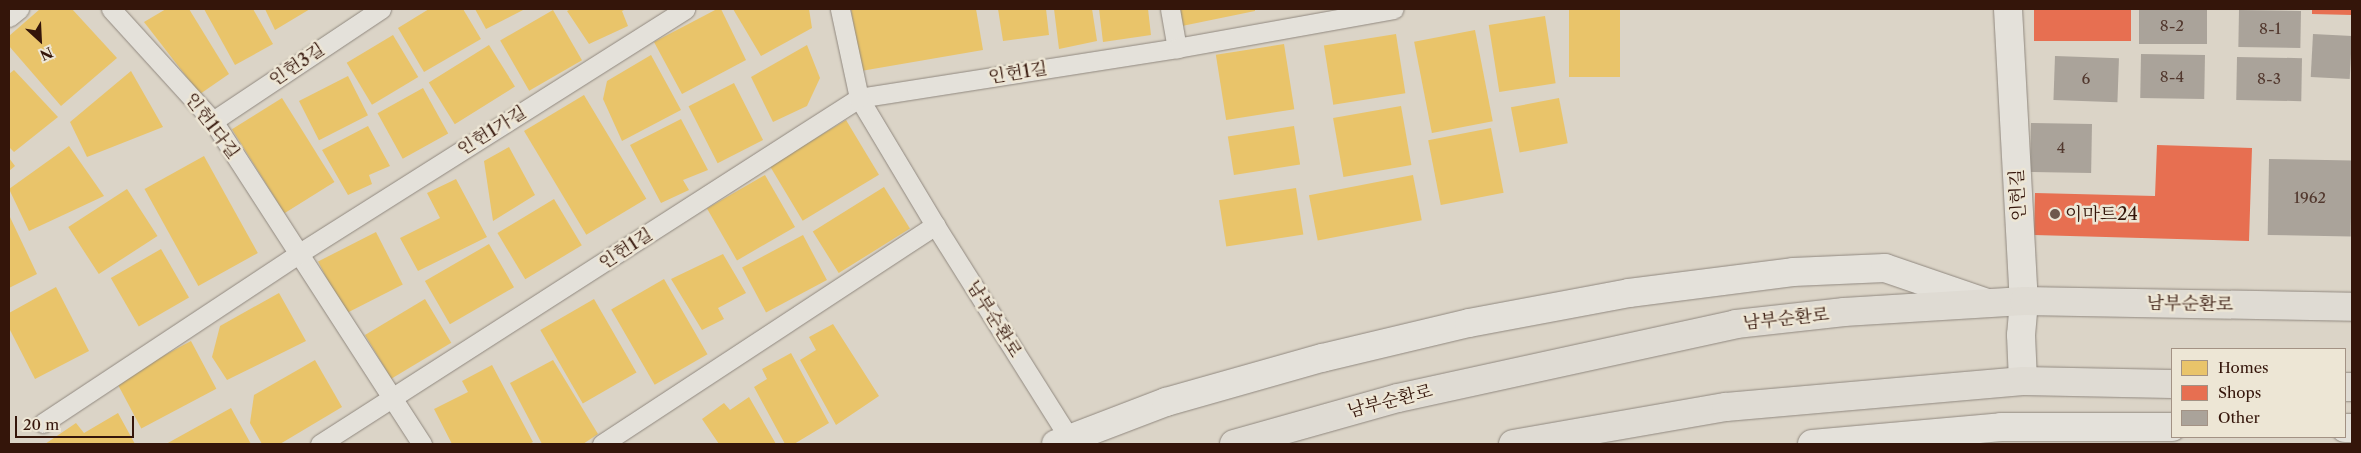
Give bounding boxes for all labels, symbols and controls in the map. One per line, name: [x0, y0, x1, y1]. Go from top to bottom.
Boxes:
north arrow: [15, 15, 65, 65]
house number: 8-2: [2160, 17, 2184, 35]
house number: 8-1: [2259, 20, 2281, 38]
street label: 인헌3길: [265, 39, 329, 91]
text: N: [37, 43, 56, 64]
street label: 인헌1길: [987, 58, 1049, 88]
house number: 8-4: [2160, 68, 2184, 86]
house number: 6: [2082, 70, 2090, 88]
house number: 8-3: [2257, 70, 2281, 88]
street label: 인헌1다길: [180, 89, 244, 163]
street label: 인헌1가길: [454, 101, 530, 161]
house number: 4: [2057, 139, 2065, 157]
street label: 인헌길: [2006, 168, 2030, 222]
house number: 1962: [2294, 189, 2326, 207]
place label: 이마트24: [2065, 203, 2138, 225]
marker: 이마트24: [2049, 208, 2061, 220]
street label: 인헌1길: [595, 224, 657, 274]
street label: 남부순환로: [962, 276, 1026, 362]
street label: 남부순환로: [2146, 292, 2234, 316]
street label: 남부순환로: [1742, 304, 1830, 334]
legend: [2171, 348, 2346, 438]
text: Homes: [2218, 358, 2269, 377]
street label: 남부순환로: [1345, 380, 1435, 422]
text: Shops: [2218, 383, 2261, 402]
scale bar: [18, 406, 136, 438]
text: Other: [2218, 408, 2260, 427]
text: 20 m: [23, 415, 59, 434]

